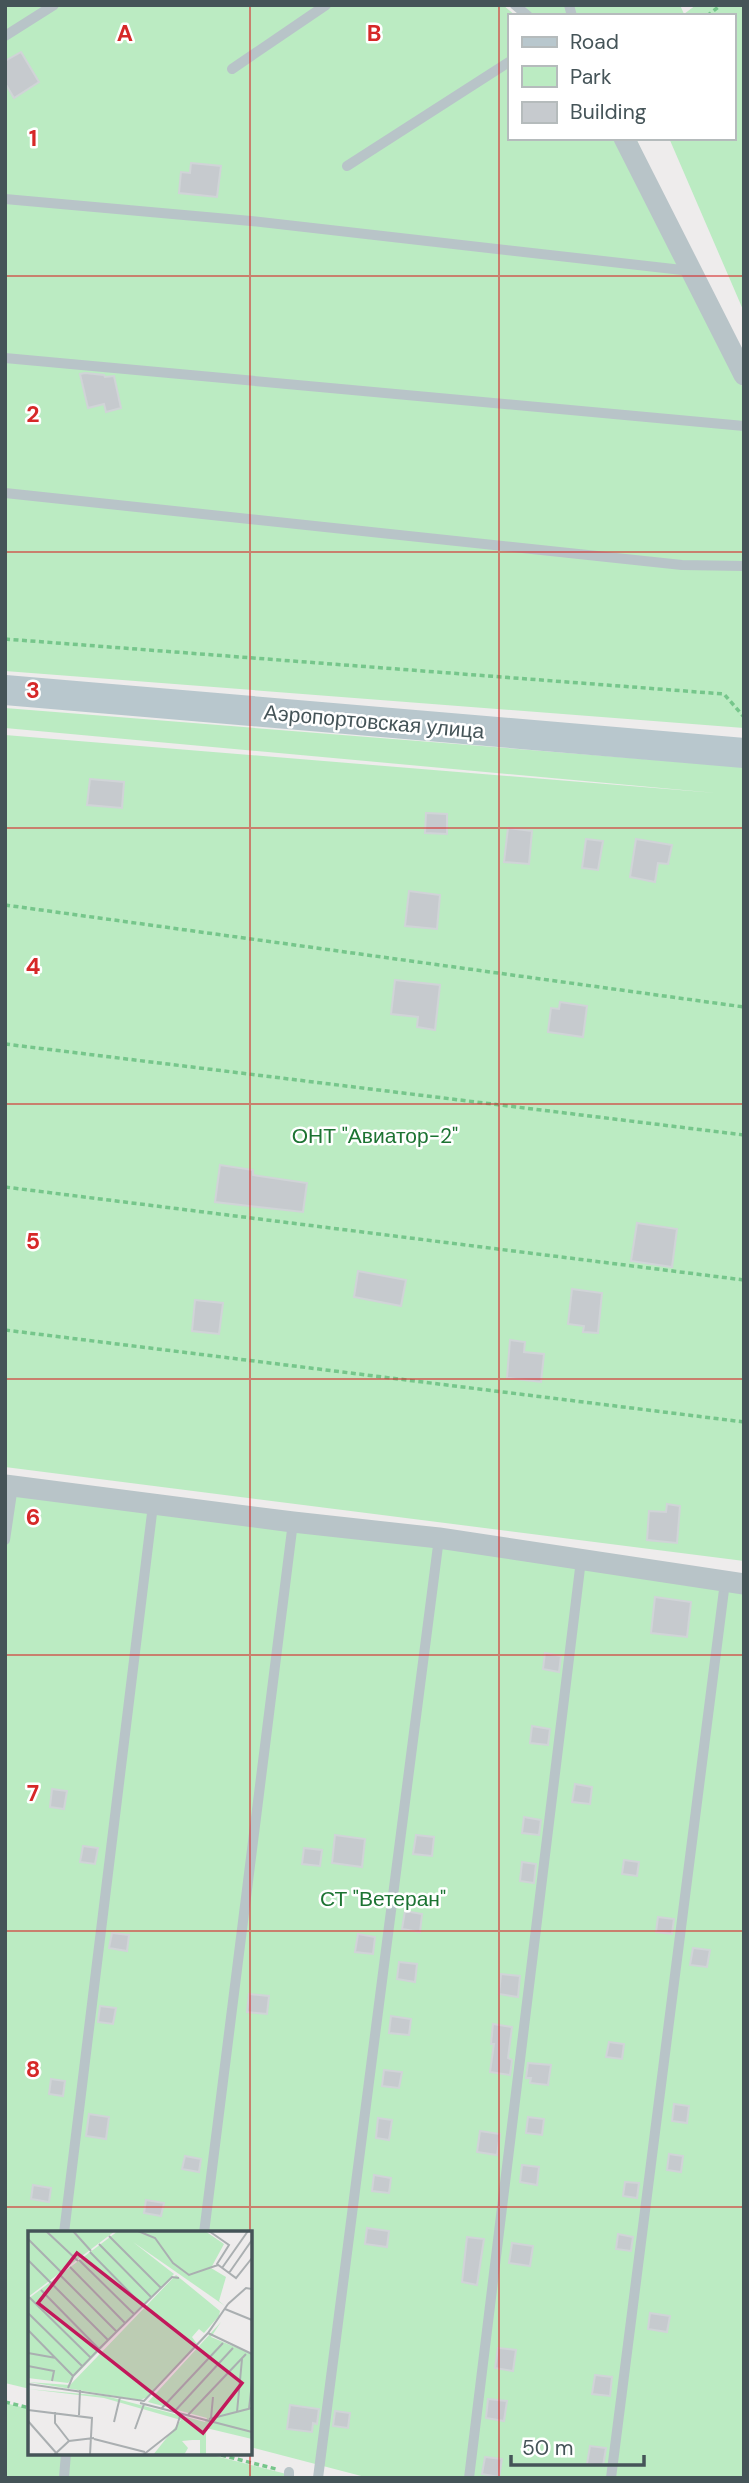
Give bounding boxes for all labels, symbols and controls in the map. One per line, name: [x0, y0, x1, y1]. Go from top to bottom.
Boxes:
legend: [508, 14, 735, 140]
text: A: [117, 18, 133, 48]
text: B: [367, 18, 381, 48]
text: Road: [570, 28, 619, 56]
text: Park: [570, 63, 612, 91]
text: Building: [570, 98, 647, 126]
text: 1: [29, 123, 37, 153]
text: 2: [26, 399, 40, 429]
text: 3: [26, 675, 40, 705]
street label: Аэропортовская улица: [263, 698, 486, 746]
text: 4: [26, 951, 41, 981]
park label: ОНТ "Авиатор-2": [292, 1122, 458, 1150]
text: 5: [26, 1226, 40, 1256]
text: 6: [26, 1502, 40, 1532]
text: 7: [27, 1778, 39, 1808]
park label: СТ "Ветеран": [320, 1885, 446, 1913]
text: 8: [26, 2054, 40, 2084]
inset map: [28, 2231, 252, 2455]
scale bar: [511, 2424, 644, 2468]
text: 50 m: [522, 2434, 573, 2462]

